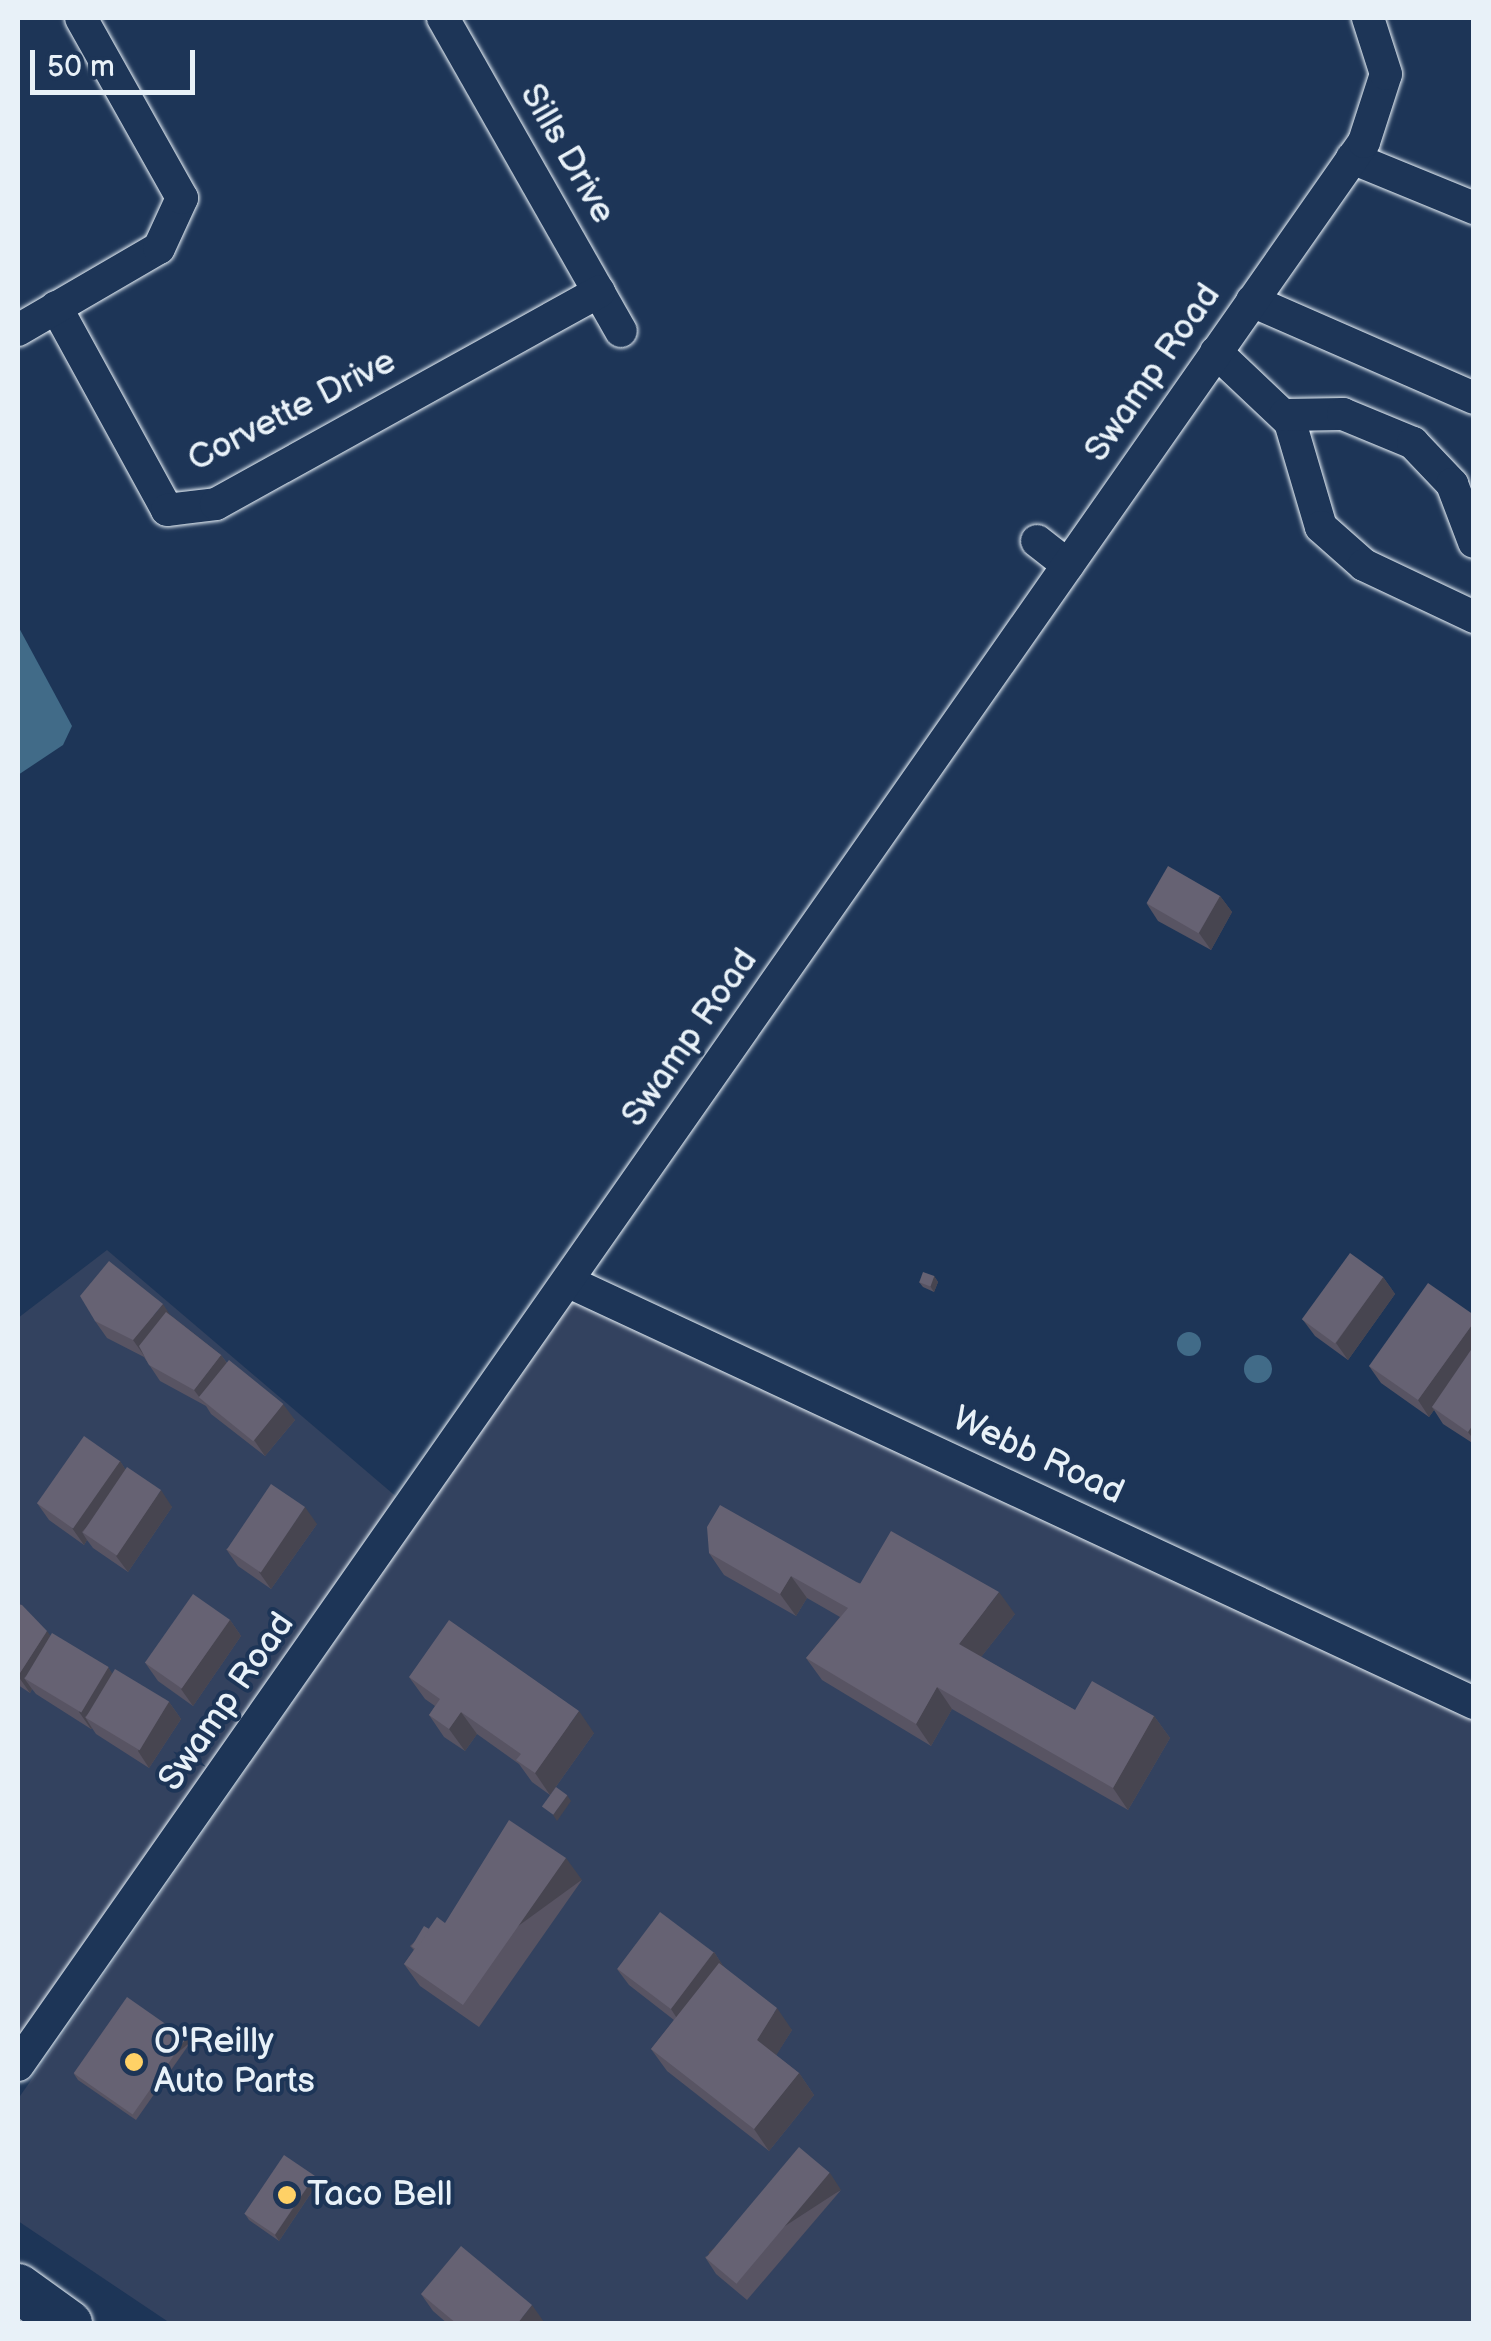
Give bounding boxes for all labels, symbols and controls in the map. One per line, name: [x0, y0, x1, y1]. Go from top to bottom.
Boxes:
scale bar: [35, 30, 200, 92]
text: 50 m: [47, 49, 115, 85]
street label: Sills Drive: [510, 77, 624, 231]
street label: Swamp Road: [1076, 276, 1230, 470]
street label: Corvette Drive: [181, 341, 403, 481]
street label: Swamp Road: [613, 941, 767, 1135]
street label: Webb Road: [946, 1398, 1130, 1514]
street label: Swamp Road: [150, 1605, 304, 1799]
place label: O'Reilly Auto Parts: [154, 2021, 315, 2103]
marker: O'Reilly Auto Parts: [123, 2051, 145, 2073]
place label: Taco Bell: [307, 2174, 452, 2216]
marker: Taco Bell: [276, 2184, 298, 2206]

